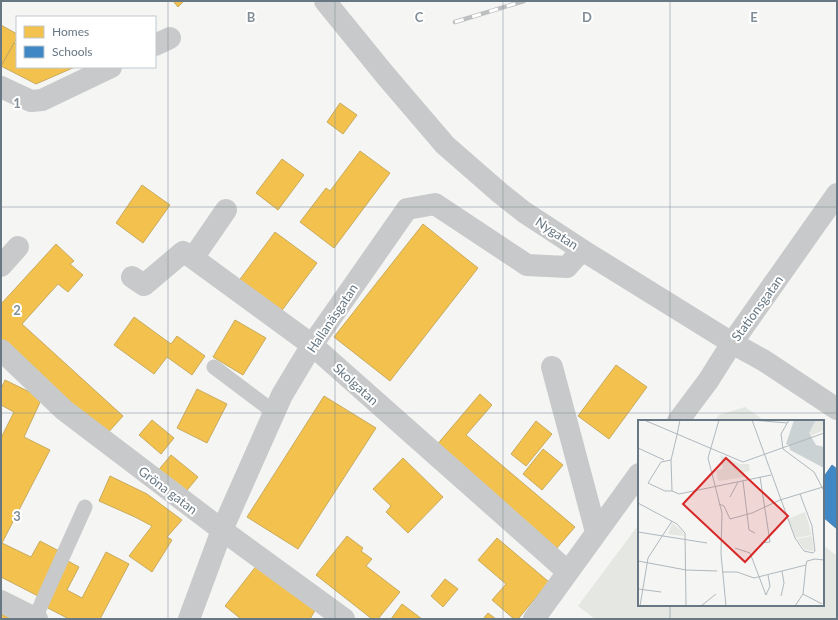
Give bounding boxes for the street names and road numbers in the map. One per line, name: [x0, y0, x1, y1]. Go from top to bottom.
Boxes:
street label: Nygatan: [533, 213, 581, 253]
street label: Stationsgatan: [728, 272, 786, 344]
street label: Hallanäsgatan: [303, 281, 361, 355]
street label: Skolgatan: [330, 360, 382, 408]
street label: Gröna gatan: [135, 463, 201, 517]

